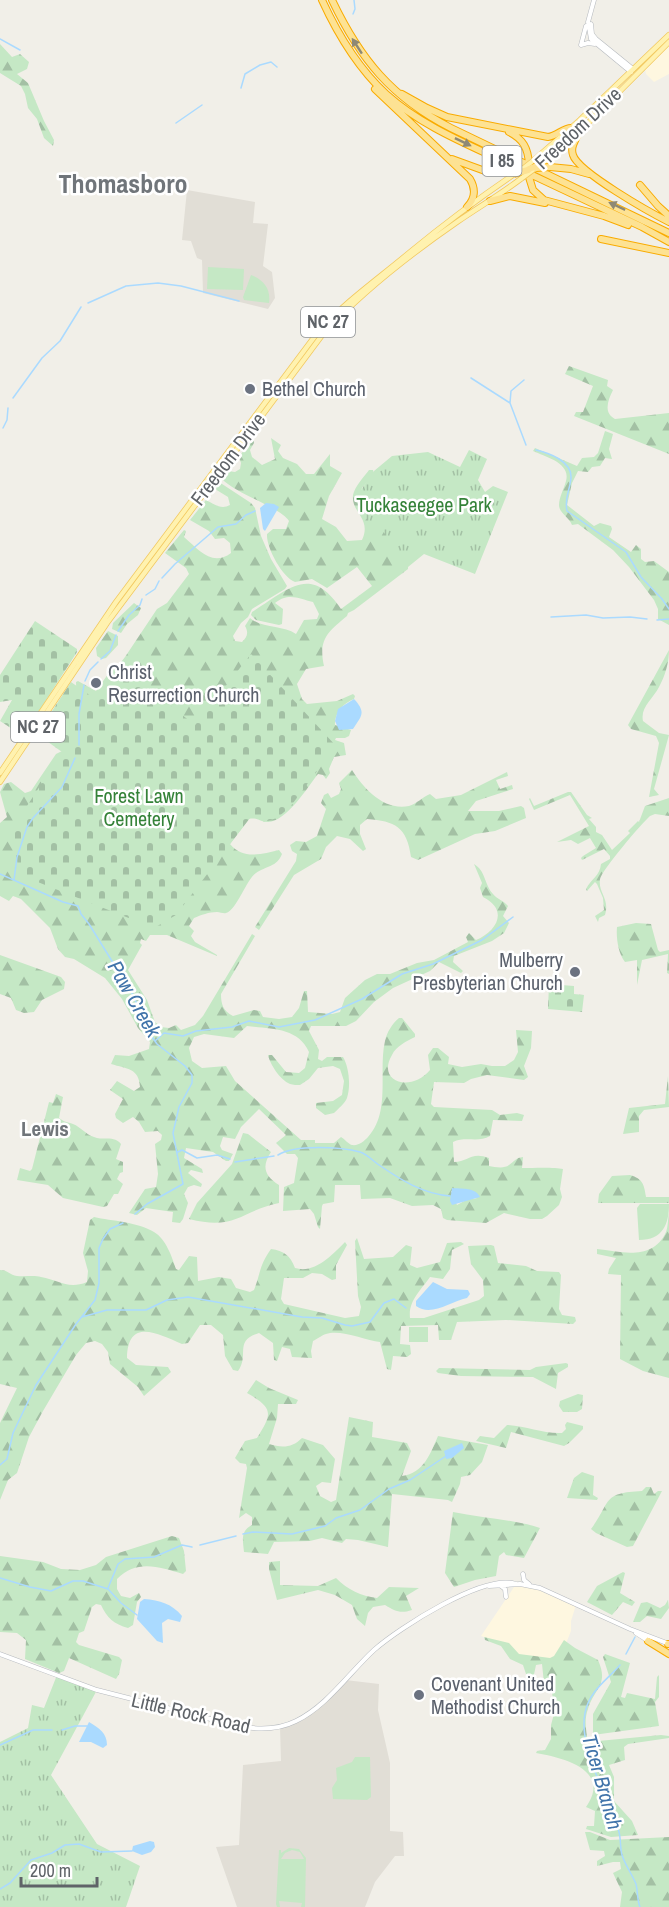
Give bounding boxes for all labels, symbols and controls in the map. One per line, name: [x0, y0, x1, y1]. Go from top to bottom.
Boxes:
one-way arrow: [351, 38, 362, 54]
street label: Freedom Drive: [528, 80, 627, 175]
one-way arrow: [455, 138, 472, 147]
road number: I 85: [482, 146, 522, 176]
district label: Thomasboro: [58, 166, 188, 201]
one-way arrow: [608, 202, 625, 211]
road number: NC 27: [301, 307, 355, 337]
place label: Bethel Church: [262, 375, 366, 402]
marker: Bethel Church: [243, 382, 257, 396]
street label: Freedom Drive: [184, 407, 271, 510]
park label: Tuckaseegee Park: [356, 491, 492, 518]
place label: Christ Resurrection Church: [108, 658, 259, 708]
marker: Christ Resurrection Church: [89, 676, 103, 690]
road number: NC 27: [11, 712, 65, 742]
park label: Forest Lawn Cemetery: [94, 782, 184, 832]
place label: Mulberry Presbyterian Church: [413, 946, 564, 996]
water label: Paw Creek: [101, 955, 169, 1044]
marker: Mulberry Presbyterian Church: [568, 965, 582, 979]
district label: Lewis: [21, 1114, 69, 1143]
place label: Covenant United Methodist Church: [431, 1670, 560, 1720]
street label: Little Rock Road: [129, 1686, 253, 1739]
marker: Covenant United Methodist Church: [412, 1688, 426, 1702]
water label: Ticer Branch: [575, 1731, 630, 1833]
scale bar: [21, 1850, 98, 1888]
text: 200 m: [30, 1858, 71, 1883]

